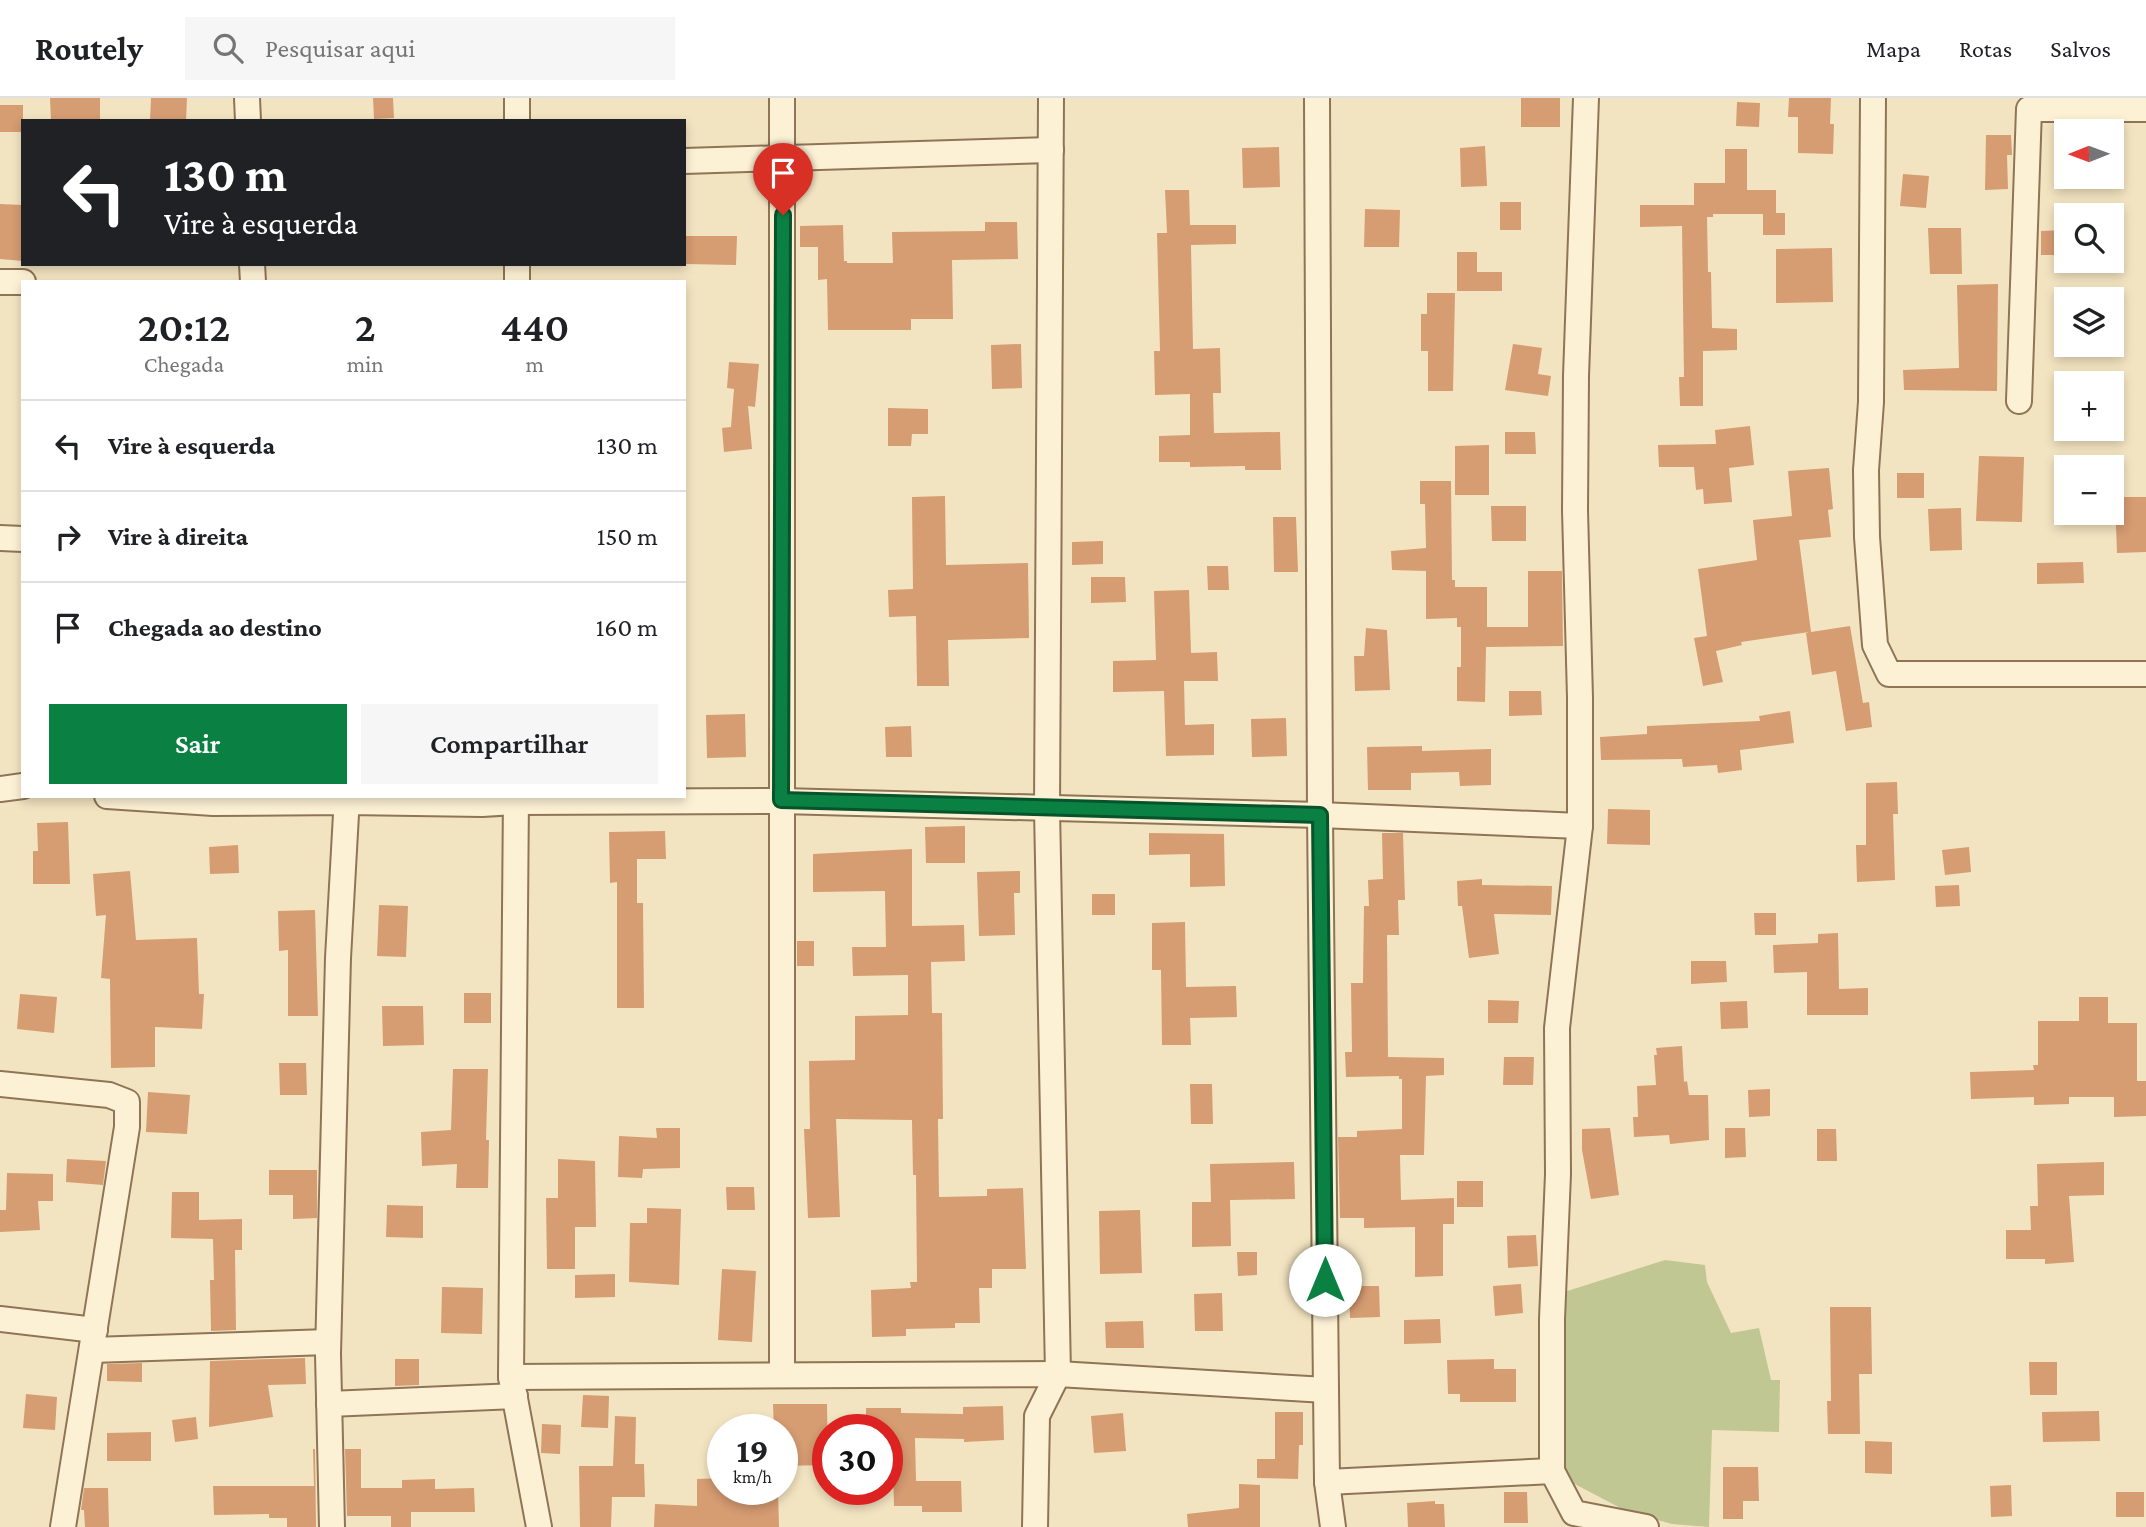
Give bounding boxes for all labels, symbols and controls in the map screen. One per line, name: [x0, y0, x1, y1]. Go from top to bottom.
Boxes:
search box: [185, 17, 675, 80]
icon: search: [209, 29, 247, 67]
text: Routely: [35, 30, 143, 67]
text: Pesquisar aqui: [265, 34, 415, 63]
text: Mapa: [1866, 35, 1921, 62]
text: Rotas: [1959, 35, 2012, 62]
text: Salvos: [2050, 35, 2111, 62]
north arrow: [2054, 119, 2124, 189]
map controls: [2054, 119, 2124, 525]
pin: [753, 143, 813, 215]
icon: left: [49, 147, 140, 238]
text: 130 m: [164, 147, 287, 202]
icon: arrive: [764, 154, 802, 192]
button: search: [2054, 203, 2124, 273]
text: Vire à esquerda: [164, 205, 358, 241]
button: layers: [2054, 287, 2124, 357]
text: 20:12: [138, 303, 230, 350]
text: 2: [355, 303, 376, 350]
text: 440: [500, 303, 569, 350]
text: Chegada: [144, 351, 224, 377]
text: min: [347, 351, 384, 377]
text: m: [526, 351, 544, 377]
button: +: [2054, 371, 2124, 441]
icon: left: [49, 427, 87, 465]
text: Vire à esquerda: [108, 431, 275, 460]
text: 130 m: [597, 431, 658, 460]
button: −: [2054, 455, 2124, 525]
icon: right: [49, 518, 87, 556]
text: Vire à direita: [108, 522, 248, 551]
text: 150 m: [597, 522, 658, 551]
icon: arrive: [49, 609, 87, 647]
text: Chegada ao destino: [108, 613, 322, 642]
text: 160 m: [596, 613, 658, 642]
button: Sair: [49, 704, 347, 784]
button: Compartilhar: [361, 704, 658, 784]
position arrow: [1288, 1243, 1362, 1317]
speed limit sign: 30: [812, 1414, 903, 1505]
text: 19: [736, 1431, 769, 1470]
text: km/h: [733, 1467, 772, 1487]

